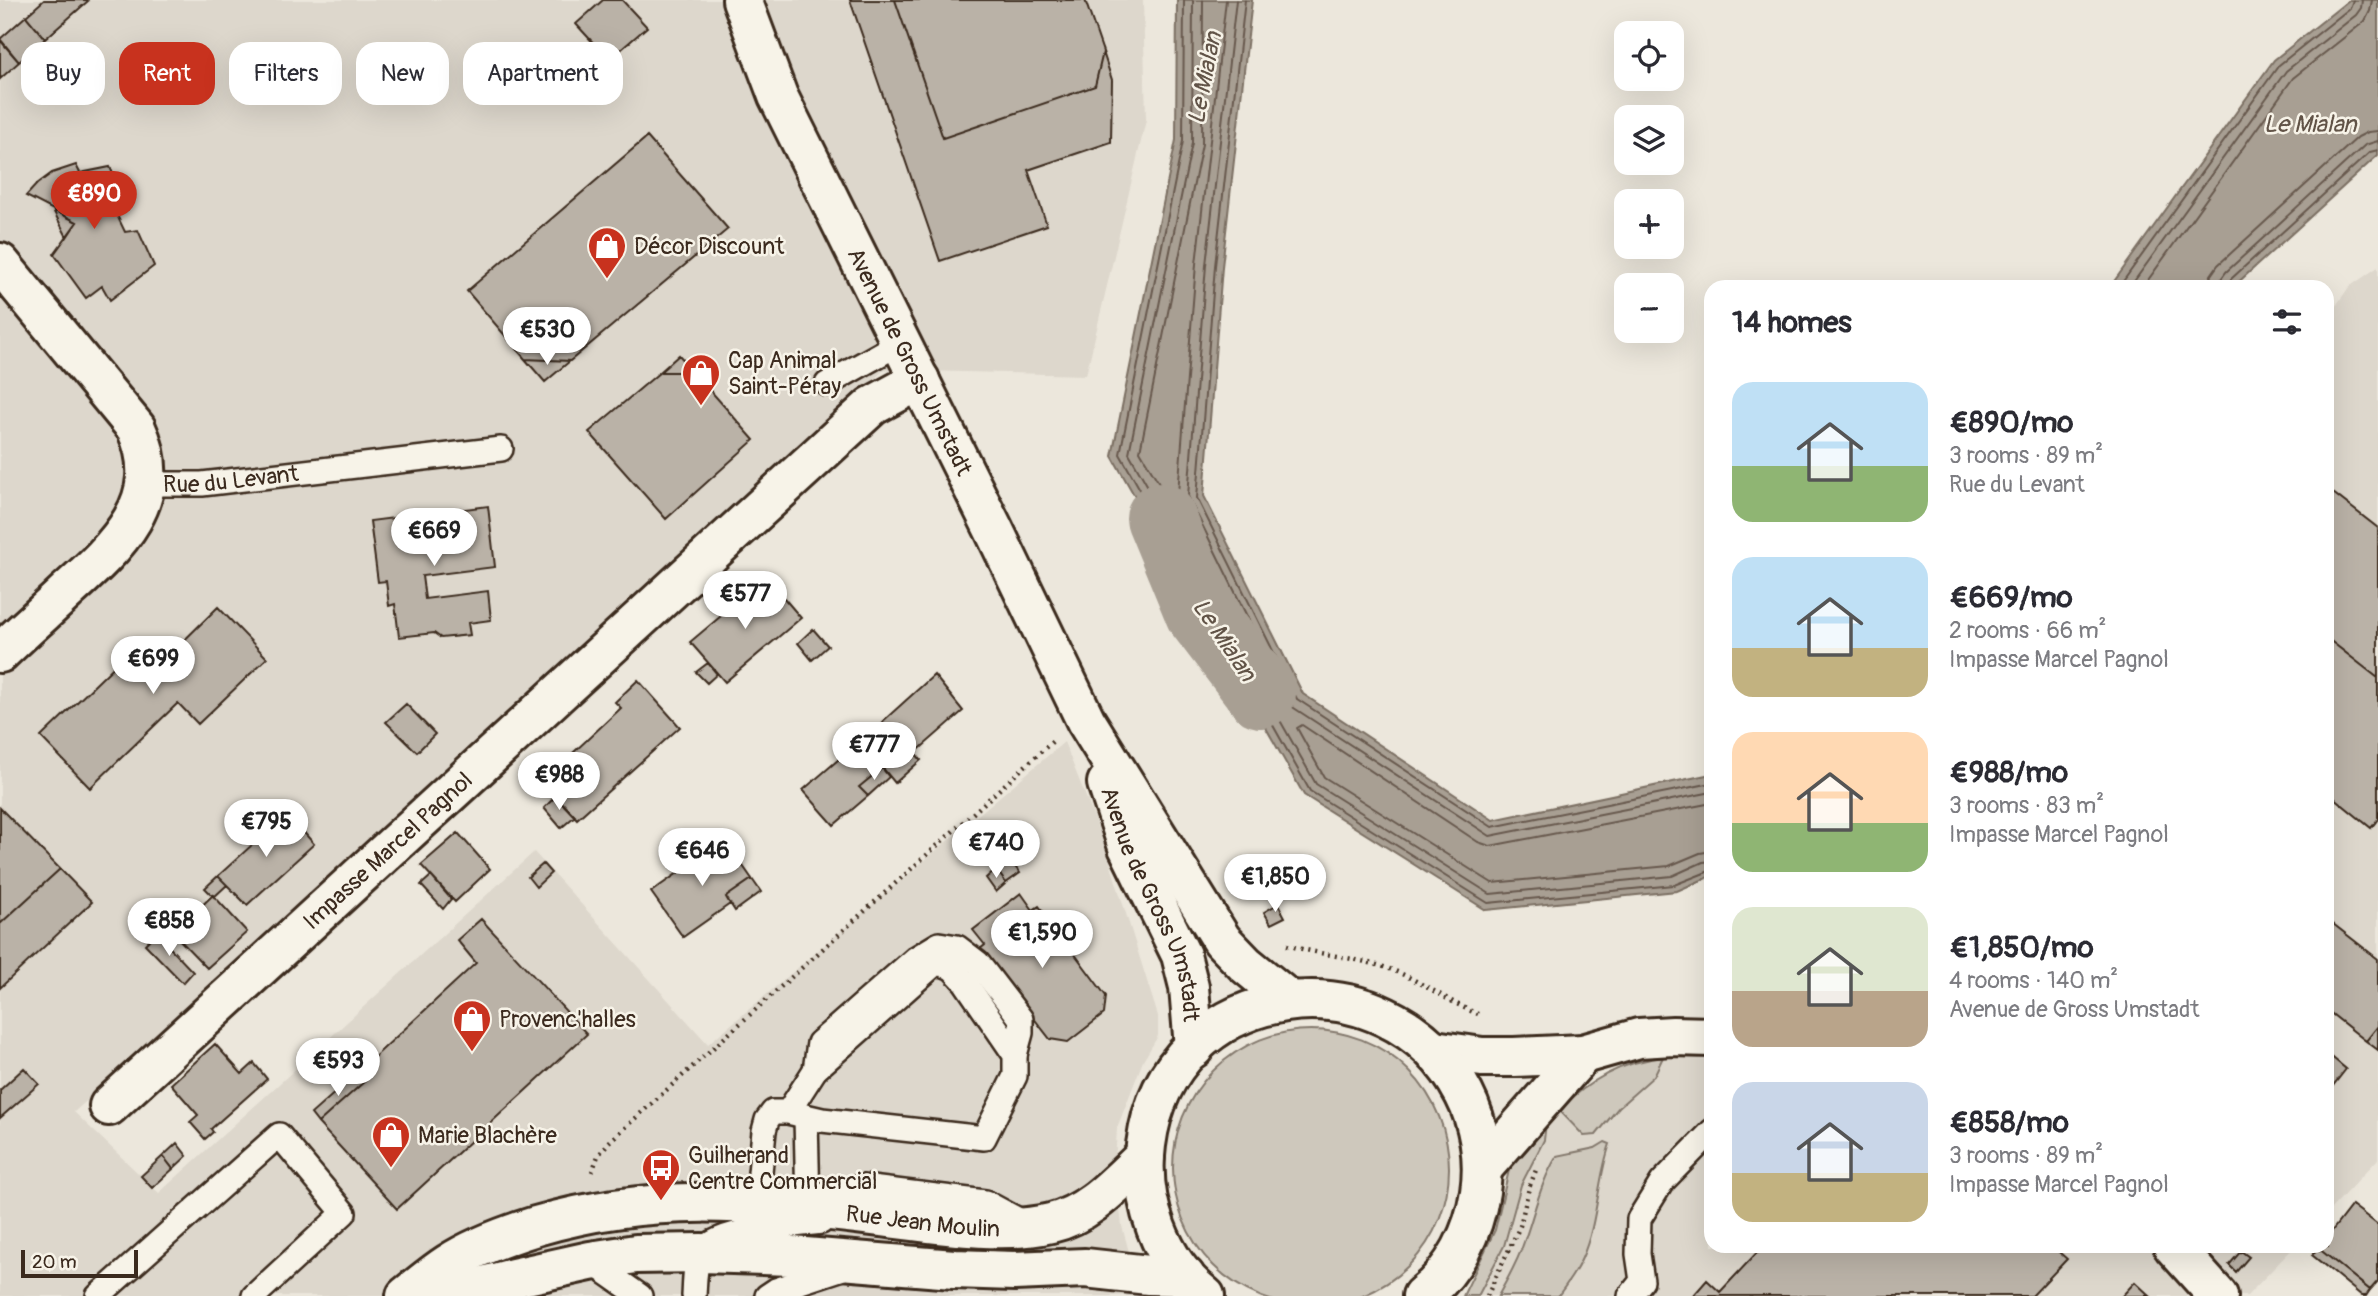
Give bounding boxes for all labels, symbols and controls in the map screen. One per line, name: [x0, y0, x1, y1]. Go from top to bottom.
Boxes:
map controls: [1614, 21, 1684, 343]
button: locate: [1614, 21, 1684, 91]
water label: Le Mialan: [1182, 28, 1228, 126]
chip: Buy: [21, 42, 105, 105]
chip: Rent: [119, 42, 215, 105]
chip: Filters: [229, 42, 342, 105]
chip: New: [356, 42, 449, 105]
chip: Apartment: [463, 42, 623, 105]
button: layers: [1614, 105, 1684, 175]
water label: Le Mialan: [2263, 110, 2358, 139]
pin: €890: [53, 172, 135, 231]
text: €890: [67, 179, 121, 208]
button: +: [1614, 189, 1684, 259]
shop icon: Décor Discount: [586, 225, 628, 280]
place label: Décor Discount: [634, 232, 785, 261]
street label: Avenue de Gross Umstadt: [841, 243, 979, 481]
button: −: [1614, 273, 1684, 343]
icon: filters: [2268, 303, 2306, 341]
text: 14 homes: [1732, 304, 1852, 341]
pin: €530: [506, 308, 588, 367]
text: €530: [519, 315, 575, 344]
place label: Cap Animal Saint-Péray: [728, 346, 841, 401]
shop icon: Cap Animal Saint-Péray: [680, 352, 722, 407]
text: €890/mo: [1949, 404, 2073, 441]
icon: home: [1788, 410, 1872, 494]
text: 3 rooms · 89 m²: [1949, 441, 2103, 470]
street label: Rue du Levant: [163, 458, 301, 499]
text: Rue du Levant: [1949, 470, 2085, 499]
pin: €669: [393, 508, 475, 568]
text: €669: [407, 516, 461, 545]
pin: €577: [704, 572, 786, 631]
text: €577: [719, 579, 771, 608]
text: €669/mo: [1949, 579, 2073, 616]
icon: home: [1788, 585, 1872, 669]
water label: Le Mialan: [1186, 593, 1263, 688]
text: 2 rooms · 66 m²: [1949, 616, 2106, 645]
pin: €699: [112, 636, 194, 696]
text: €699: [127, 644, 179, 673]
text: Impasse Marcel Pagnol: [1949, 645, 2169, 674]
pin: €777: [833, 722, 915, 782]
text: €777: [848, 730, 900, 759]
pin: €988: [518, 752, 600, 812]
text: €988/mo: [1949, 754, 2068, 791]
text: €988: [534, 760, 584, 789]
icon: home: [1788, 760, 1872, 844]
street label: Impasse Marcel Pagnol: [297, 765, 478, 935]
street label: Avenue de Gross Umstadt: [1095, 783, 1206, 1023]
text: 3 rooms · 83 m²: [1949, 791, 2104, 820]
pin: €795: [225, 800, 307, 859]
text: €795: [240, 807, 292, 836]
pin: €740: [955, 820, 1037, 880]
text: Impasse Marcel Pagnol: [1949, 820, 2169, 849]
pin: €646: [661, 828, 743, 888]
text: €740: [968, 828, 1024, 857]
text: €646: [674, 836, 730, 865]
pin: €1,850: [1218, 855, 1332, 914]
text: €1,850: [1240, 862, 1310, 891]
pin: €858: [128, 898, 210, 958]
text: €858: [144, 906, 194, 935]
pin: €1,590: [985, 911, 1099, 970]
text: €1,590: [1007, 918, 1077, 947]
text: €1,850/mo: [1949, 929, 2094, 966]
icon: home: [1788, 935, 1872, 1019]
text: 4 rooms · 140 m²: [1949, 966, 2118, 995]
text: Avenue de Gross Umstadt: [1949, 995, 2200, 1024]
shop icon: Provenc'halles: [451, 998, 493, 1053]
place label: Provenc'halles: [499, 1005, 636, 1034]
pin: €593: [297, 1038, 379, 1098]
text: €593: [312, 1046, 364, 1075]
text: €858/mo: [1949, 1104, 2069, 1141]
icon: home: [1788, 1110, 1872, 1194]
shop icon: Marie Blachère: [370, 1114, 412, 1169]
place label: Marie Blachère: [418, 1121, 558, 1150]
place label: Guilherand Centre Commercial: [688, 1141, 877, 1196]
text: 3 rooms · 89 m²: [1949, 1141, 2103, 1170]
bus stop icon: Guilherand Centre Commercial: [640, 1147, 682, 1202]
text: Impasse Marcel Pagnol: [1949, 1170, 2169, 1199]
street label: Rue Jean Moulin: [844, 1198, 1000, 1243]
scale bar: [21, 1247, 138, 1279]
text: 20 m: [32, 1250, 77, 1274]

